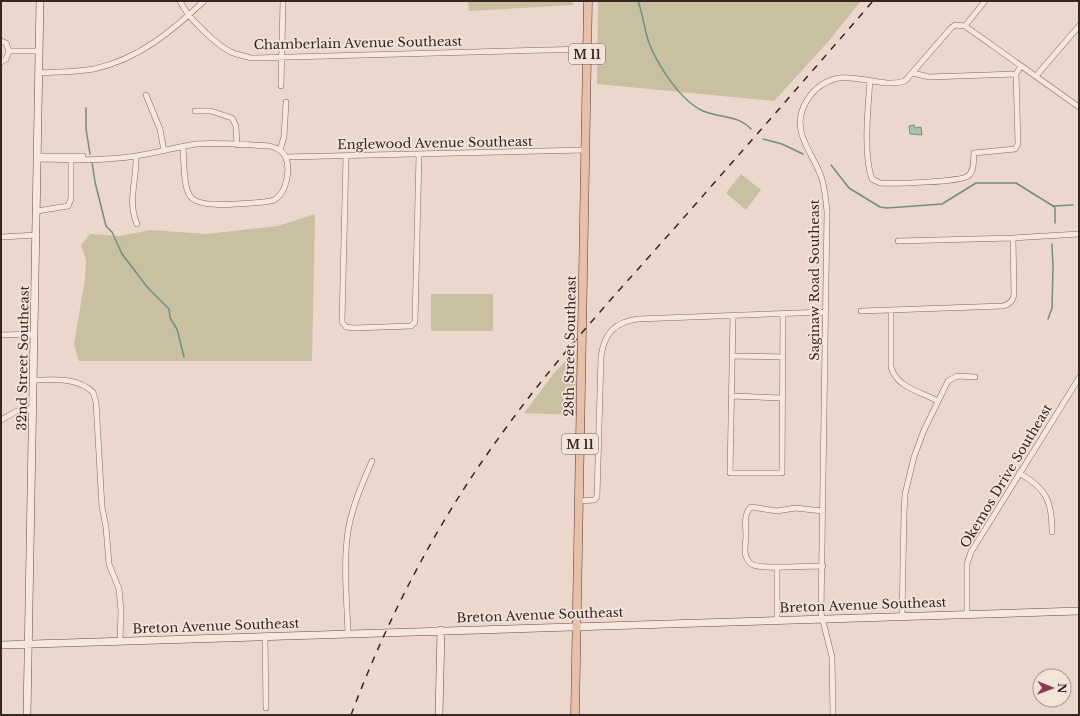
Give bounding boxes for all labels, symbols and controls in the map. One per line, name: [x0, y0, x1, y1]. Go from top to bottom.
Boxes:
street label: Chamberlain Avenue Southeast: [253, 33, 463, 53]
road number: M 11: [569, 44, 605, 64]
street label: Englewood Avenue Southeast: [337, 133, 533, 153]
street label: Saginaw Road Southeast: [806, 199, 823, 361]
street label: 28th Street Southeast: [560, 275, 580, 417]
street label: 32nd Street Southeast: [13, 285, 33, 431]
street label: Okemos Drive Southeast: [956, 401, 1056, 551]
road number: M 11: [562, 434, 598, 454]
street label: Breton Avenue Southeast: [779, 594, 947, 616]
street label: Breton Avenue Southeast: [456, 604, 624, 626]
street label: Breton Avenue Southeast: [132, 615, 300, 637]
north arrow: [1032, 668, 1072, 708]
text: N: [1055, 683, 1069, 694]

